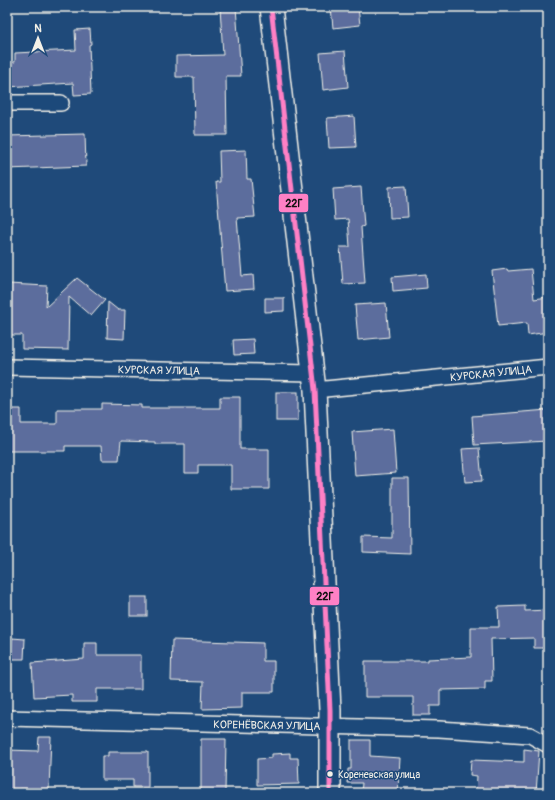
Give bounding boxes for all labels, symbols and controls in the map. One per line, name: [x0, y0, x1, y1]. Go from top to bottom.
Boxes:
north arrow: [18, 18, 58, 58]
text: N: [34, 22, 42, 35]
line badge: 22Г: [278, 193, 309, 213]
text: 22Г: [285, 197, 303, 210]
street label: КУРСКАЯ УЛИЦА: [118, 363, 200, 378]
street label: КУРСКАЯ УЛИЦА: [450, 363, 533, 384]
line badge: 22Г: [309, 586, 340, 606]
text: 22Г: [316, 590, 334, 603]
street label: КОРЕНЁВСКАЯ УЛИЦА: [213, 718, 321, 733]
marker: Кореневская улица: [325, 769, 335, 779]
place label: Кореневская улица: [338, 769, 421, 781]

